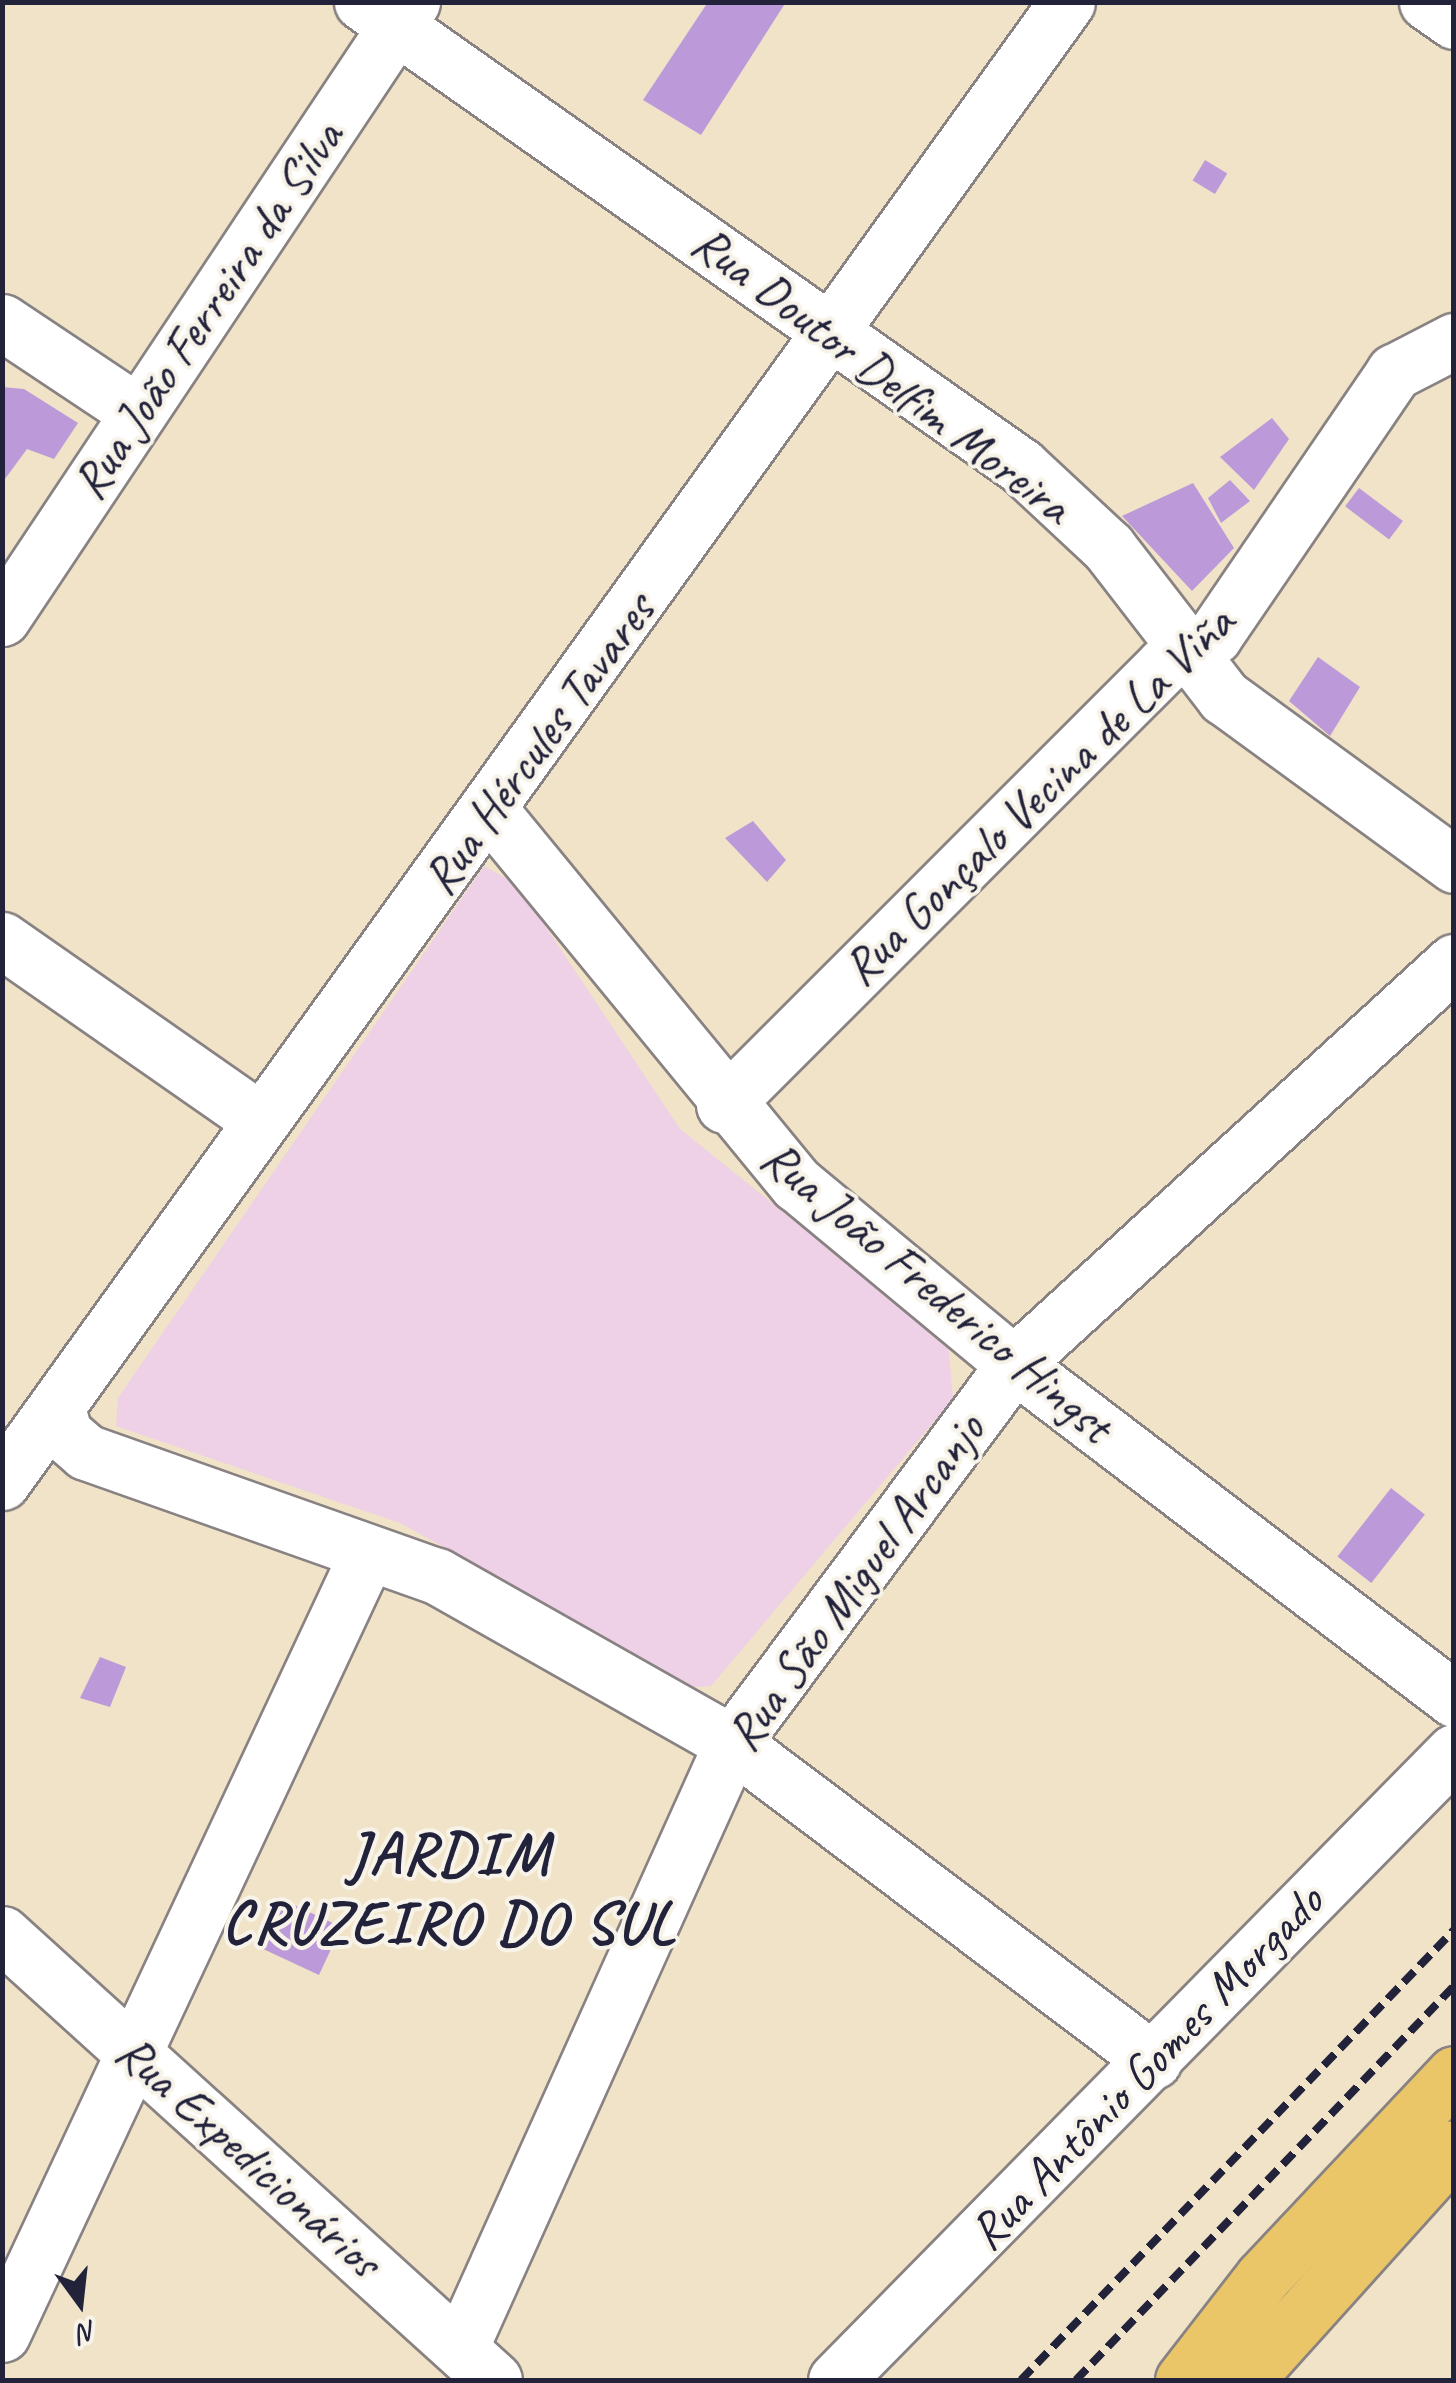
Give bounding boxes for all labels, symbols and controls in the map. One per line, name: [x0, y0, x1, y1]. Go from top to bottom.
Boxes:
street label: Rua João Ferreira da Silva: [58, 109, 356, 511]
street label: Rua Doutor Delfim Moreira: [679, 211, 1085, 537]
street label: Rua Hércules Tavares: [409, 583, 667, 905]
street label: Rua Gonçalo Vecina de La Viña: [830, 592, 1246, 998]
street label: Rua João Frederico Hingst: [750, 1127, 1124, 1455]
street label: Rua São Miguel Arcanjo: [712, 1401, 998, 1763]
district label: JARDIM CRUZEIRO DO SUL: [223, 1817, 675, 1958]
street label: Rua Antônio Gomes Morgado: [957, 1873, 1335, 2261]
street label: Rua Expedicionários: [104, 2021, 394, 2291]
north arrow: [30, 2253, 130, 2353]
text: N: [75, 2313, 101, 2352]

